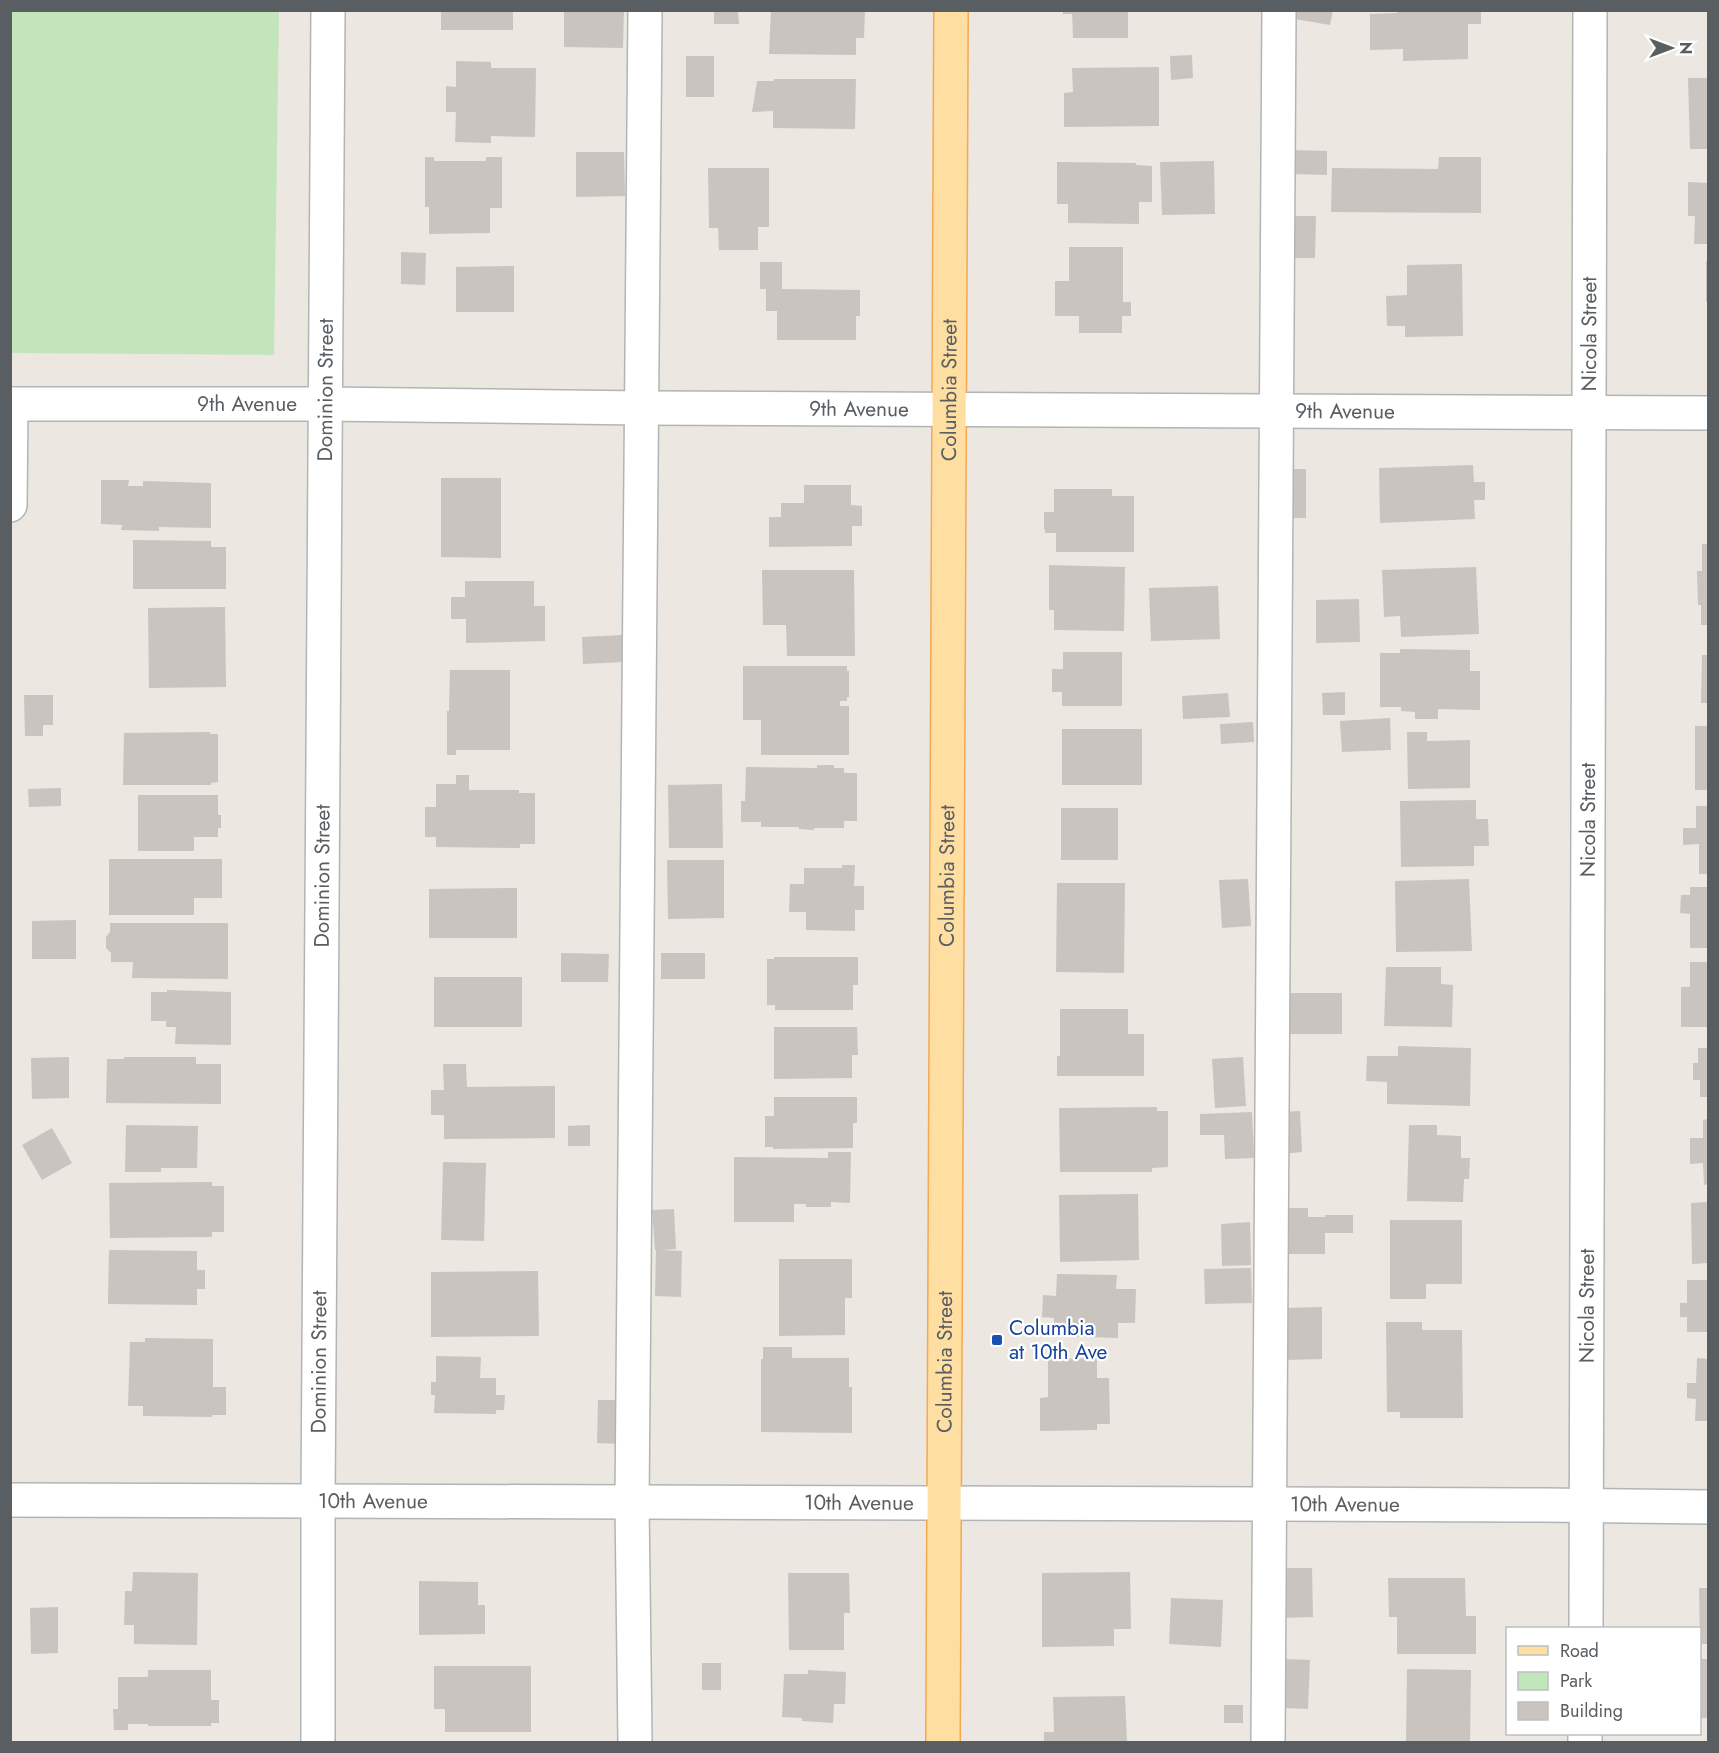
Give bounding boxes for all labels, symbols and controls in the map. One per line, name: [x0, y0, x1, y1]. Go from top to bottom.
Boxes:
north arrow: [1641, 18, 1701, 78]
text: N: [1674, 42, 1697, 54]
street label: Nicola Street: [1574, 277, 1604, 391]
street label: Dominion Street: [310, 318, 341, 462]
street label: Columbia Street: [934, 319, 965, 461]
street label: 9th Avenue: [197, 389, 297, 419]
street label: 9th Avenue: [809, 394, 909, 424]
street label: 9th Avenue: [1295, 396, 1395, 427]
street label: Nicola Street: [1573, 763, 1603, 877]
street label: Dominion Street: [307, 804, 338, 948]
street label: Columbia Street: [932, 805, 962, 947]
street label: Nicola Street: [1572, 1249, 1602, 1363]
street label: Dominion Street: [303, 1290, 334, 1434]
street label: Columbia Street: [929, 1291, 960, 1433]
place label: Columbia at 10th Ave: [1009, 1313, 1108, 1367]
marker: Columbia at 10th Ave: [990, 1333, 1004, 1347]
street label: 10th Avenue: [318, 1486, 428, 1516]
street label: 10th Avenue: [804, 1488, 914, 1518]
street label: 10th Avenue: [1290, 1489, 1400, 1520]
legend: [1506, 1627, 1701, 1735]
text: Road: [1560, 1638, 1599, 1664]
text: Park: [1560, 1668, 1592, 1694]
text: Building: [1560, 1698, 1623, 1724]

